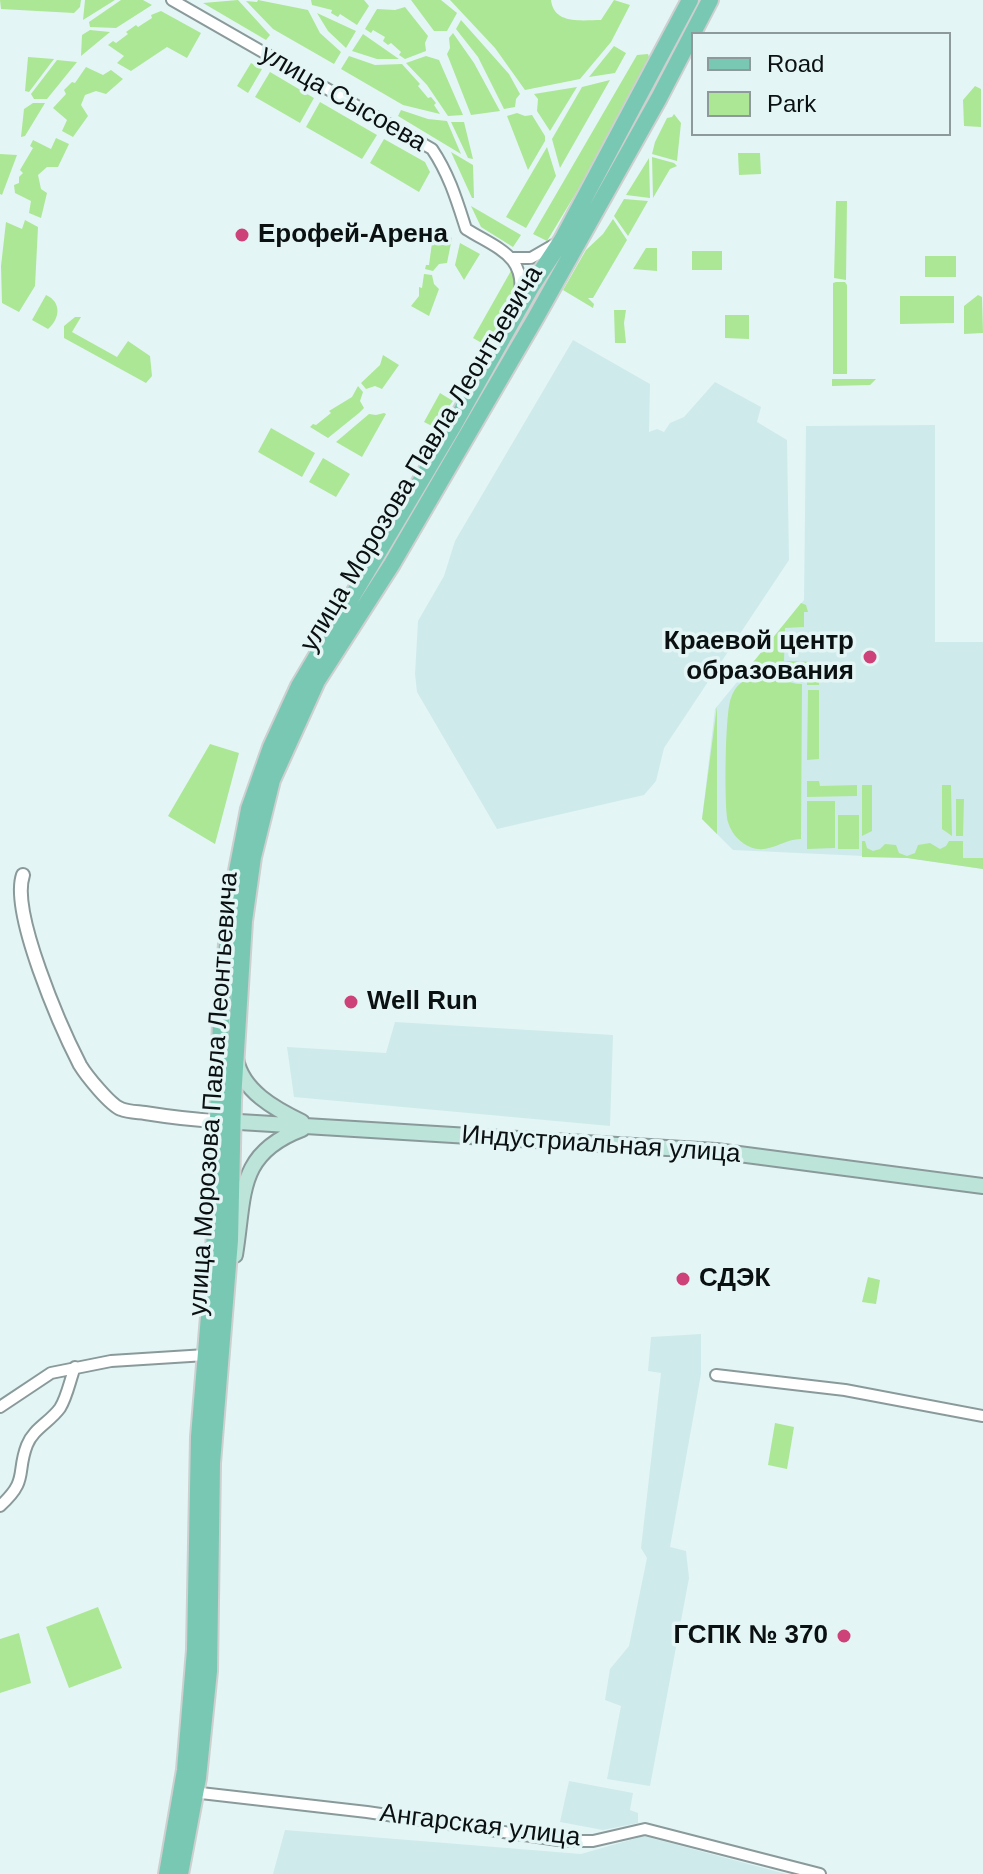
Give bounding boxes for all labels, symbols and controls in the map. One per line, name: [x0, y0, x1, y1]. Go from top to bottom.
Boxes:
legend: [691, 32, 951, 136]
street label: улица Сысоева: [255, 39, 431, 159]
text: Road: [767, 50, 824, 77]
text: Park: [767, 90, 816, 117]
place label: Ерофей-Арена: [258, 219, 448, 251]
marker: Ерофей-Арена: [233, 226, 251, 244]
street label: улица Морозова Павла Леонтьевича: [294, 260, 550, 658]
place label: Краевой центр образования: [664, 626, 854, 688]
marker: Краевой центр образования: [861, 648, 879, 666]
street label: улица Морозова Павла Леонтьевича: [183, 871, 245, 1317]
place label: Well Run: [367, 986, 478, 1018]
marker: Well Run: [342, 993, 360, 1011]
street label: Индустриальная улица: [460, 1120, 742, 1170]
place label: СДЭК: [699, 1263, 770, 1295]
marker: СДЭК: [674, 1270, 692, 1288]
place label: ГСПК № 370: [673, 1620, 828, 1652]
marker: ГСПК № 370: [835, 1627, 853, 1645]
street label: Ангарская улица: [378, 1798, 582, 1854]

